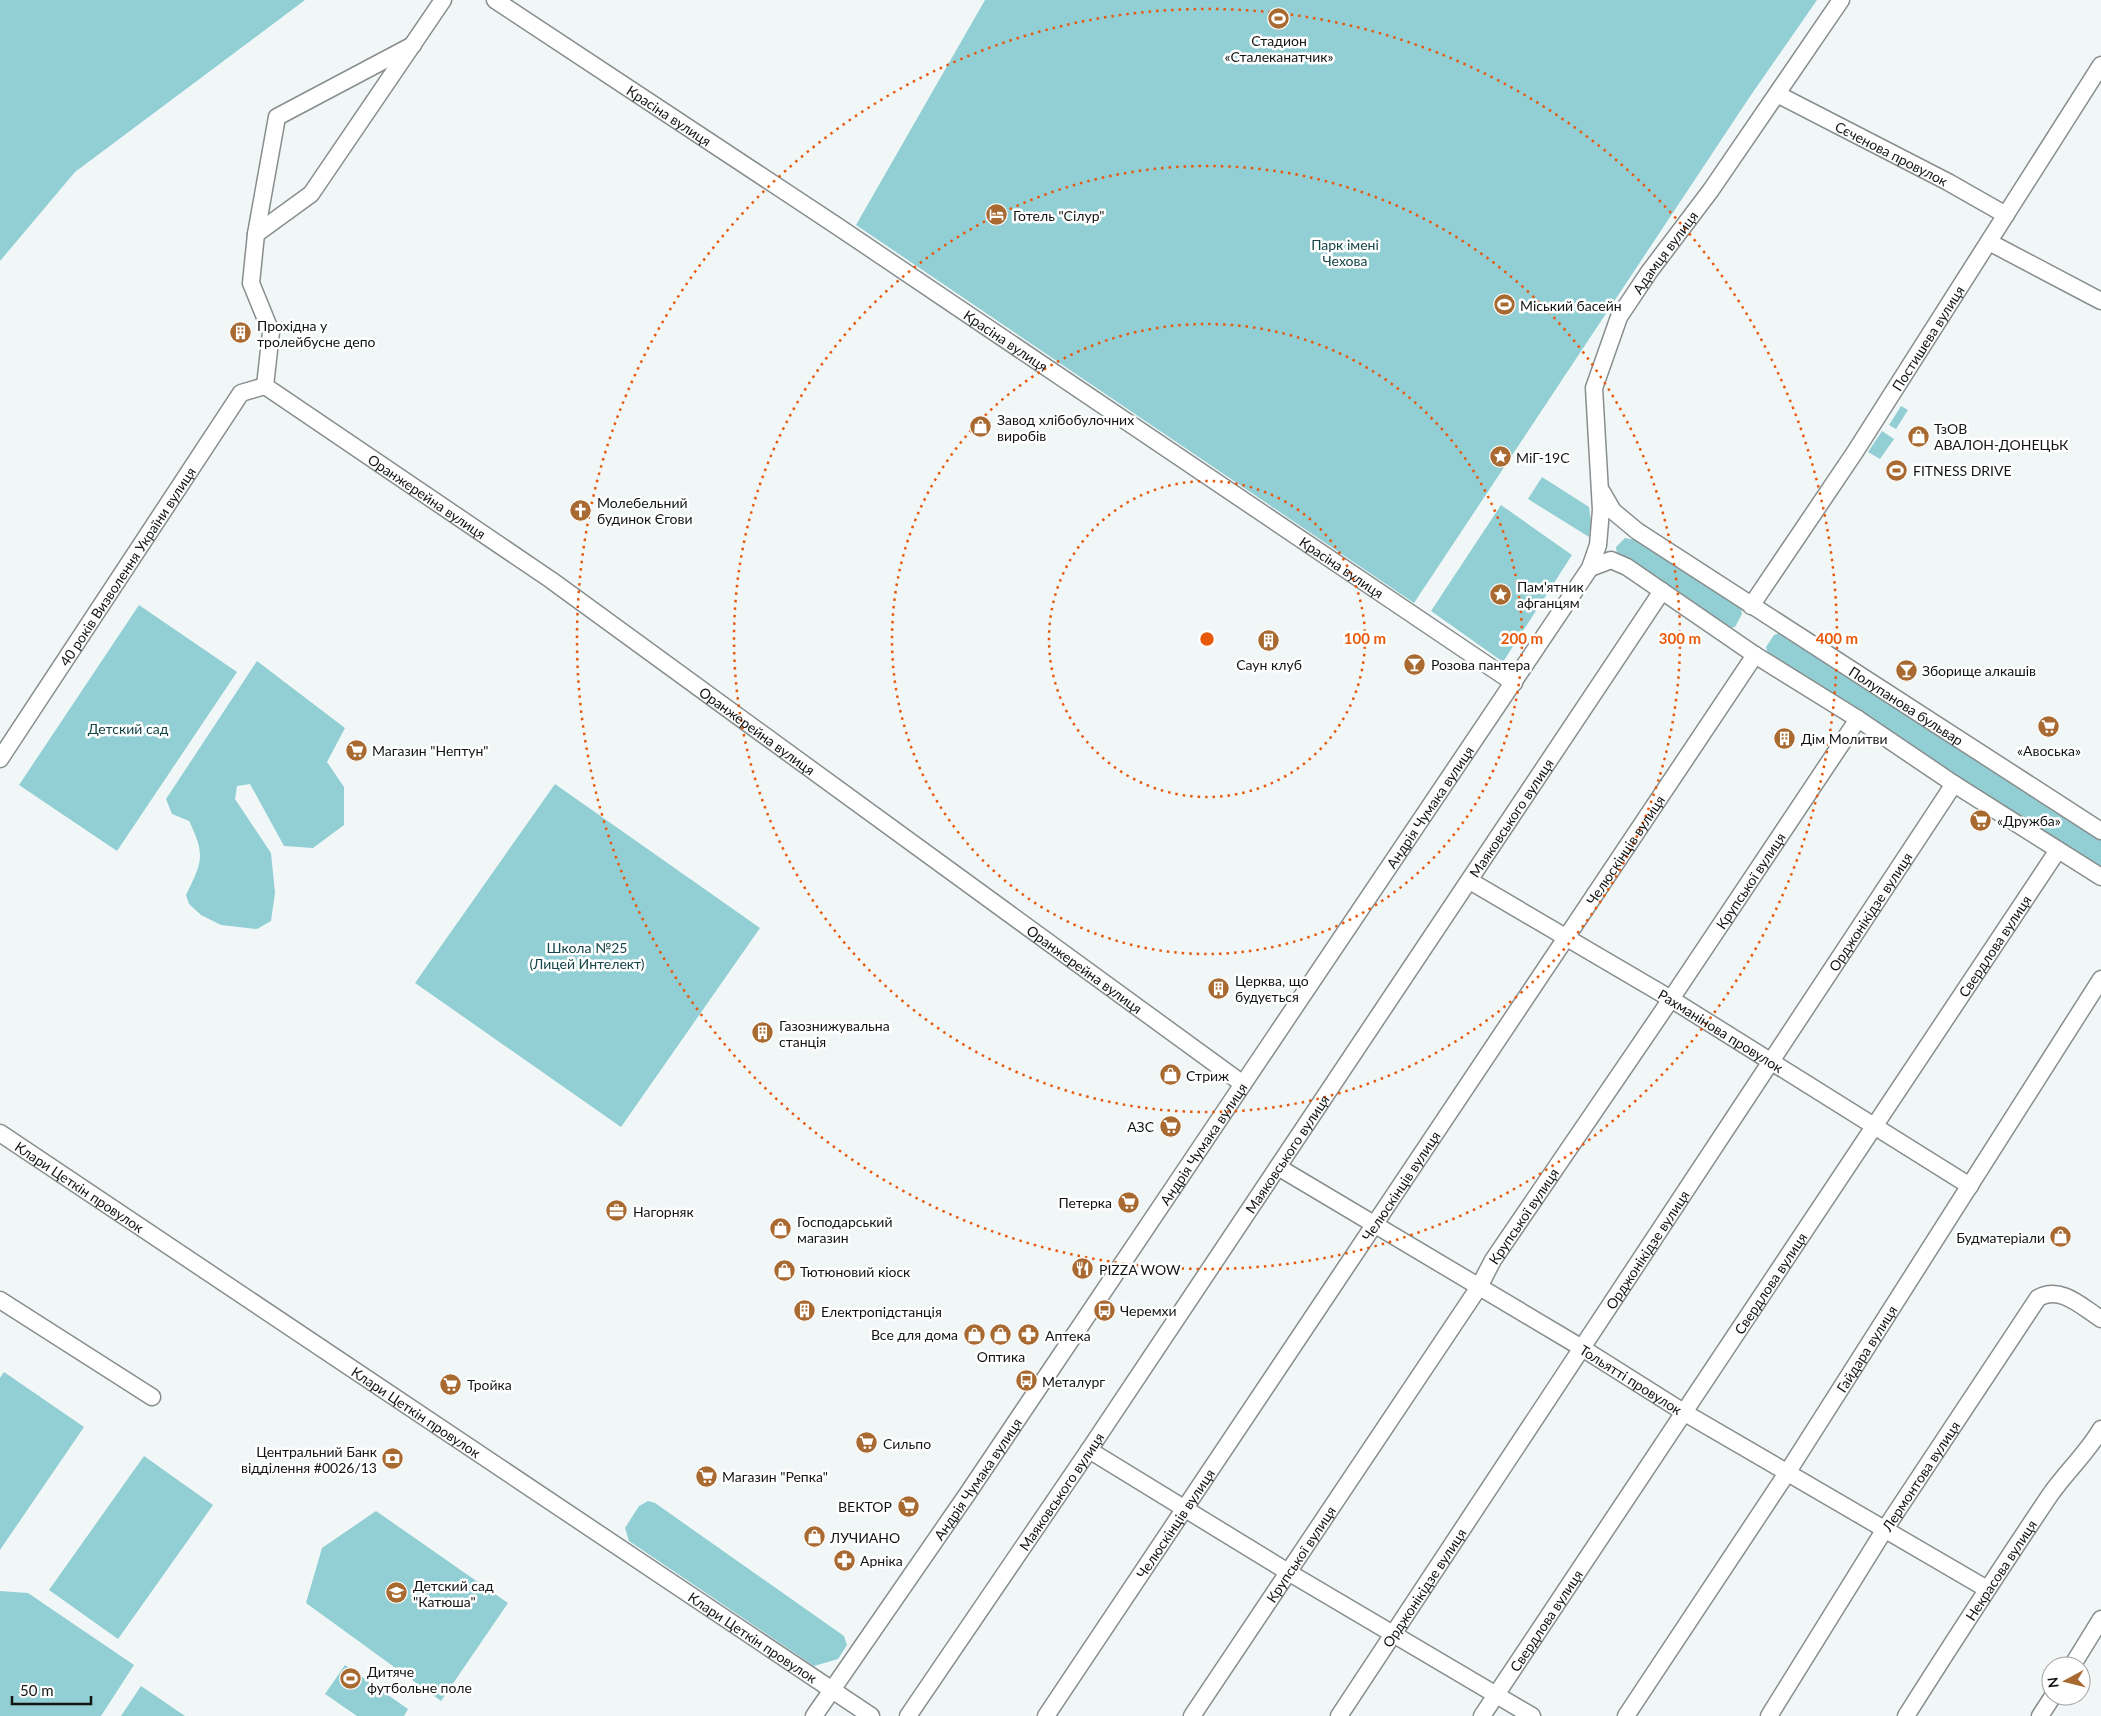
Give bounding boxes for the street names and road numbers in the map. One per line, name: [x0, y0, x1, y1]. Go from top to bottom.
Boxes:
street label: Красіна вулиця: [624, 81, 715, 149]
street label: Сєченова провулок: [1833, 117, 1952, 189]
street label: Адамця вулиця: [1628, 207, 1701, 297]
street label: Постишева вулиця: [1888, 282, 1967, 394]
street label: Красіна вулиця: [961, 306, 1051, 375]
street label: Оранжерейна вулиця: [365, 450, 489, 542]
street label: 40 років Визволення України вулиця: [55, 463, 199, 669]
street label: Красіна вулиця: [1297, 532, 1387, 601]
street label: Полупанова бульвар: [1846, 662, 1967, 748]
street label: Оранжерейна вулиця: [696, 683, 819, 778]
street label: Андрія Чумака вулиця: [1382, 742, 1477, 871]
street label: Маяковського вулиця: [1465, 755, 1556, 880]
street label: Челюскінців вулиця: [1582, 792, 1668, 908]
street label: Крупської вулиця: [1712, 829, 1788, 932]
street label: Орджонікідзе вулиця: [1825, 849, 1915, 974]
street label: Свердлова вулиця: [1954, 892, 2034, 1000]
street label: Оранжерейна вулиця: [1024, 921, 1146, 1017]
street label: Рахманінова провулок: [1655, 985, 1787, 1076]
street label: Андрія Чумака вулиця: [1156, 1079, 1250, 1208]
street label: Маяковського вулиця: [1241, 1091, 1332, 1216]
street label: Челюскінців вулиця: [1358, 1128, 1443, 1244]
street label: Клари Цеткін провулок: [12, 1137, 148, 1236]
street label: Крупської вулиця: [1484, 1165, 1562, 1267]
street label: Орджонікідзе вулиця: [1602, 1187, 1692, 1312]
street label: Свердлова вулиця: [1730, 1229, 1810, 1337]
street label: Гайдара вулиця: [1832, 1302, 1900, 1395]
street label: Тольятті провулок: [1577, 1340, 1686, 1418]
street label: Клари Цеткін провулок: [349, 1362, 485, 1461]
street label: Андрія Чумака вулиця: [930, 1415, 1025, 1543]
street label: Лермонтова вулиця: [1877, 1418, 1963, 1535]
street label: Маяковського вулиця: [1015, 1429, 1107, 1553]
street label: Челюскінців вулиця: [1132, 1465, 1218, 1581]
street label: Крупської вулиця: [1262, 1503, 1339, 1605]
street label: Некрасова вулиця: [1961, 1516, 2040, 1623]
street label: Орджонікідзе вулиця: [1378, 1525, 1469, 1650]
street label: Свердлова вулиця: [1506, 1566, 1586, 1674]
street label: Клари Цеткін провулок: [685, 1588, 821, 1687]

